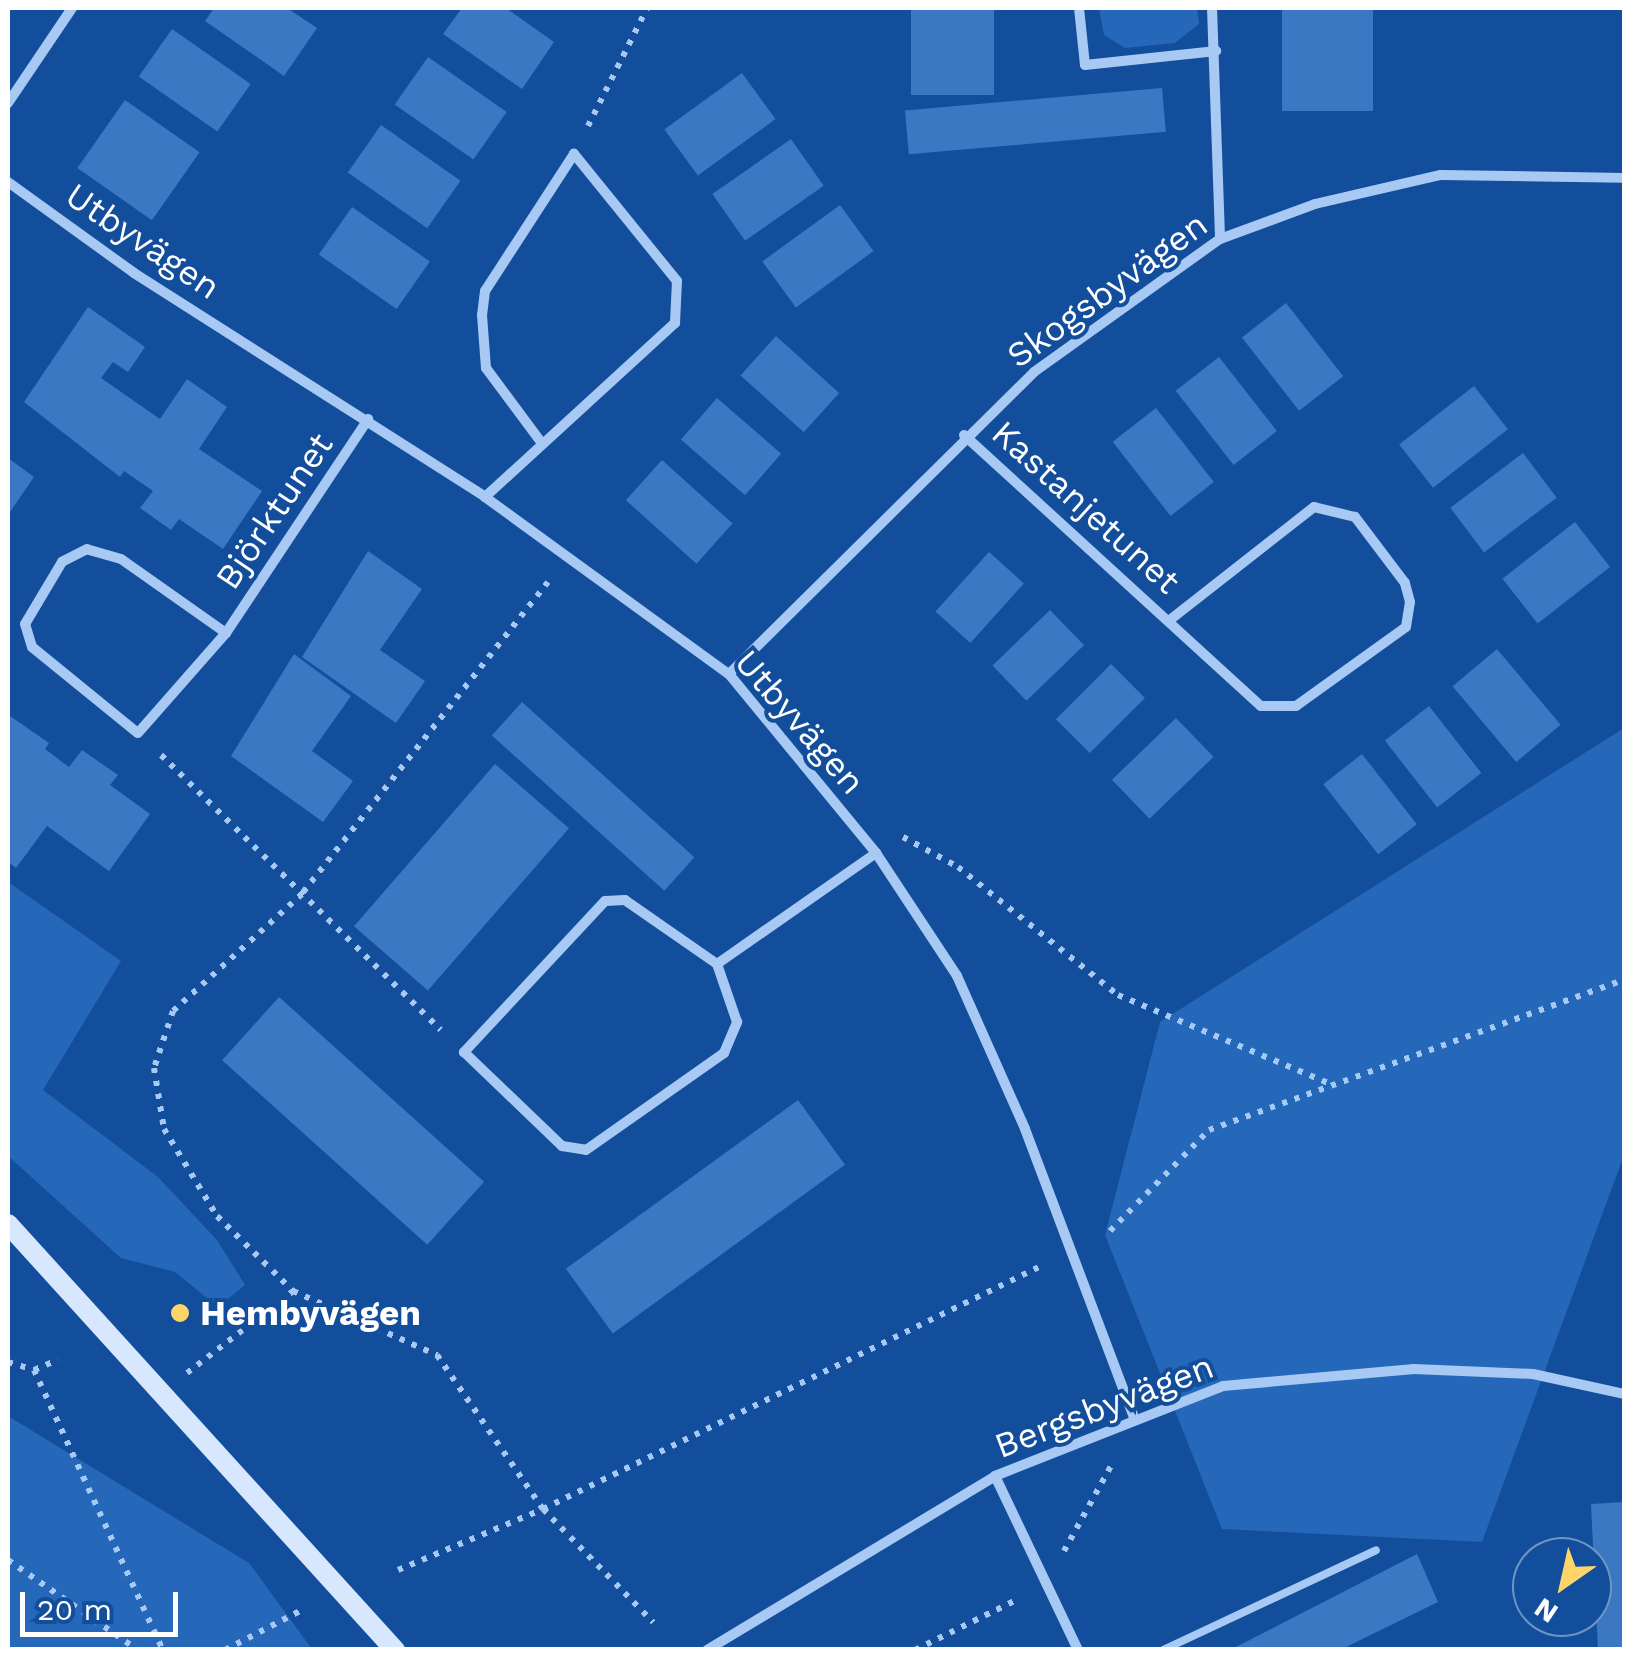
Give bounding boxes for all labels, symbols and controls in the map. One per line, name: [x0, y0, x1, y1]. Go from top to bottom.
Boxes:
street label: Utbyvägen: [58, 174, 228, 308]
street label: Skogsbyvägen: [999, 203, 1215, 377]
street label: Kastanjetunet: [983, 412, 1189, 602]
street label: Björktunet: [206, 425, 342, 597]
street label: Utbyvägen: [726, 641, 874, 803]
place label: Hembyvägen: [200, 1292, 421, 1334]
marker: Hembyvägen: [169, 1302, 191, 1324]
street label: Bergsbyvägen: [989, 1345, 1219, 1467]
north arrow: [1512, 1537, 1612, 1637]
scale bar: [25, 1572, 182, 1634]
text: N: [1528, 1591, 1564, 1630]
text: 20 m: [37, 1592, 112, 1627]

